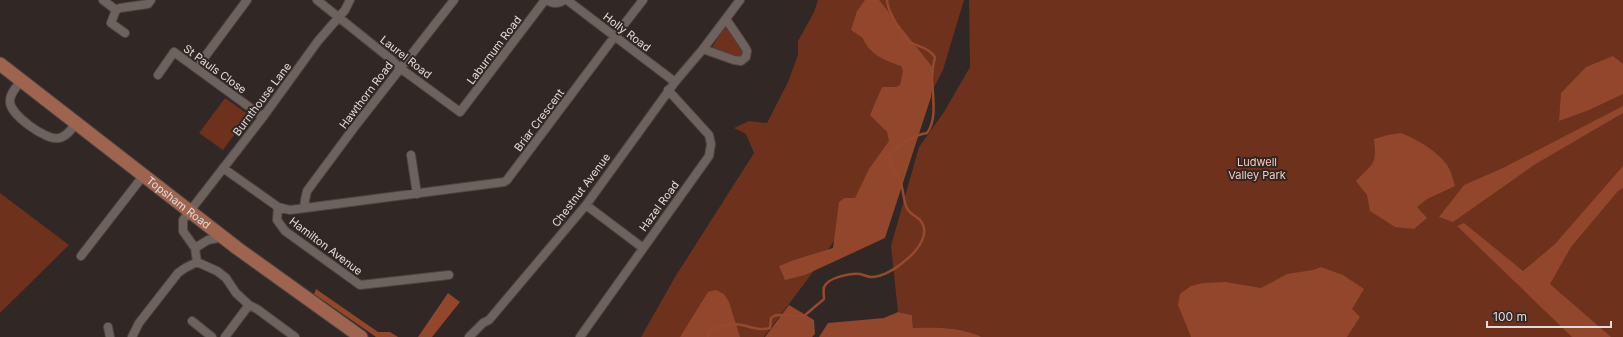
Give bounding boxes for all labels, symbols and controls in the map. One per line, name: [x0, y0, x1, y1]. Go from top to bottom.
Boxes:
street label: Holly Road: [600, 10, 654, 54]
street label: Laburnum Road: [464, 13, 524, 87]
street label: Laurel Road: [377, 33, 435, 81]
street label: St Pauls Close: [181, 41, 249, 97]
street label: Hawthorn Road: [336, 59, 396, 131]
street label: Burnthouse Lane: [230, 60, 294, 138]
street label: Briar Crescent: [511, 86, 567, 154]
street label: Chestnut Avenue: [549, 150, 613, 230]
park label: Ludwell Valley Park: [1228, 155, 1286, 182]
street label: Topsham Road: [144, 173, 213, 232]
street label: Hazel Road: [636, 178, 682, 234]
street label: Hamilton Avenue: [287, 214, 365, 278]
scale bar: [1487, 303, 1611, 329]
text: 100 m: [1493, 309, 1527, 324]

